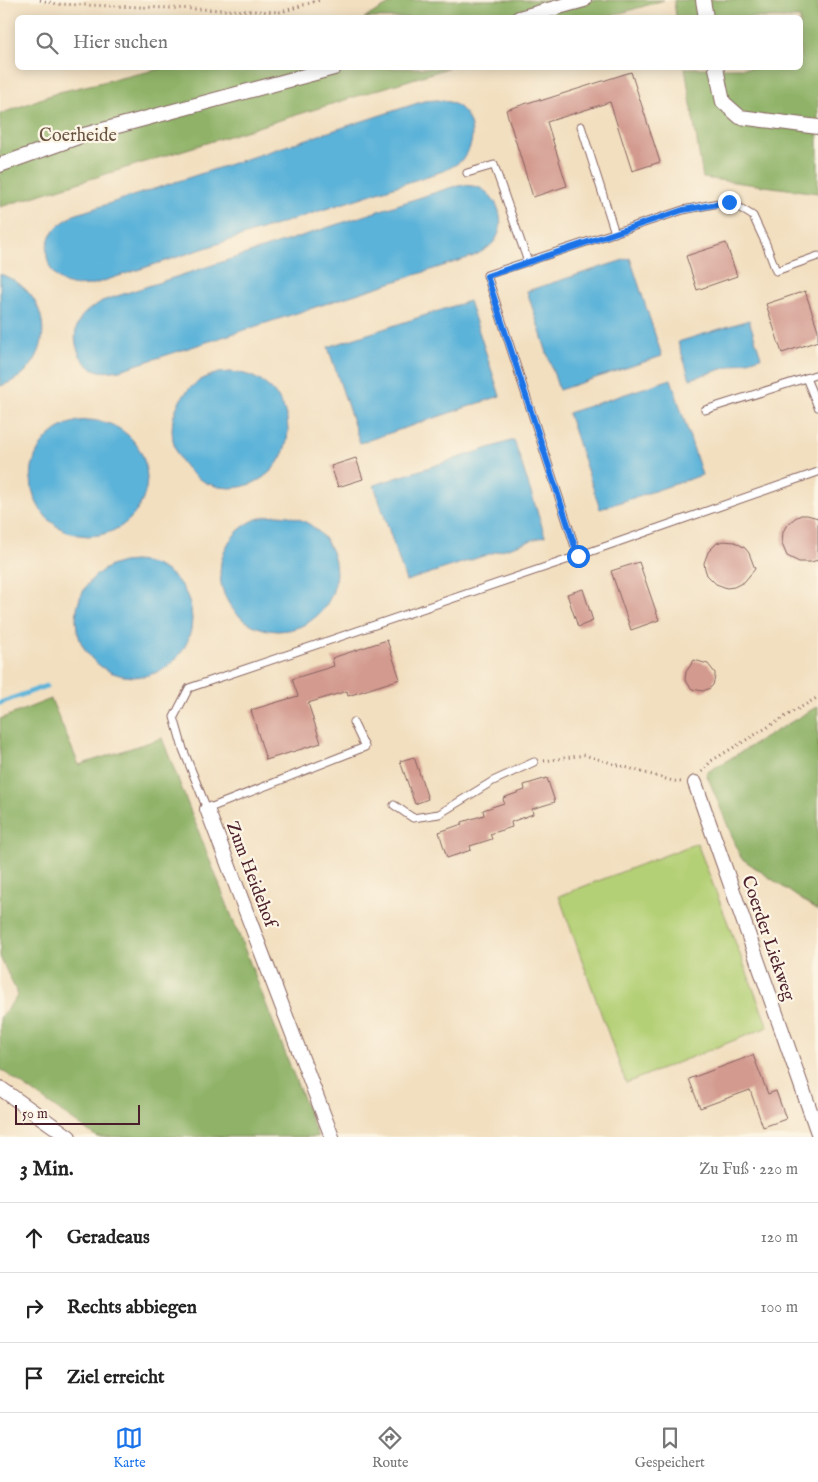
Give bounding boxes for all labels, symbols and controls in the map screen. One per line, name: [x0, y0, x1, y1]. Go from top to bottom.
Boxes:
search box: [15, 15, 803, 70]
icon: search: [33, 29, 61, 57]
text: Hier suchen: [73, 31, 168, 55]
park label: Coerheide: [39, 125, 117, 148]
route end: [718, 191, 741, 214]
route start: [567, 545, 590, 568]
street label: Zum Heidehof: [220, 818, 283, 934]
street label: Coerder Liekweg: [735, 873, 800, 1004]
scale bar: [15, 1102, 140, 1125]
text: 50 m: [22, 1105, 48, 1123]
text: 3 Min.: [20, 1156, 73, 1183]
text: Zu Fuß · 220 m: [699, 1160, 798, 1180]
icon: ahead: [20, 1224, 48, 1252]
text: Geradeaus: [67, 1226, 150, 1250]
text: 120 m: [761, 1228, 798, 1248]
icon: right: [20, 1294, 48, 1322]
text: Rechts abbiegen: [67, 1296, 197, 1320]
text: 100 m: [761, 1298, 798, 1318]
icon: arrive: [20, 1364, 48, 1392]
text: Ziel erreicht: [67, 1366, 165, 1390]
tab: Karte: [113, 1424, 146, 1472]
tab: Route: [372, 1424, 409, 1472]
tab: Gespeichert: [635, 1424, 705, 1472]

